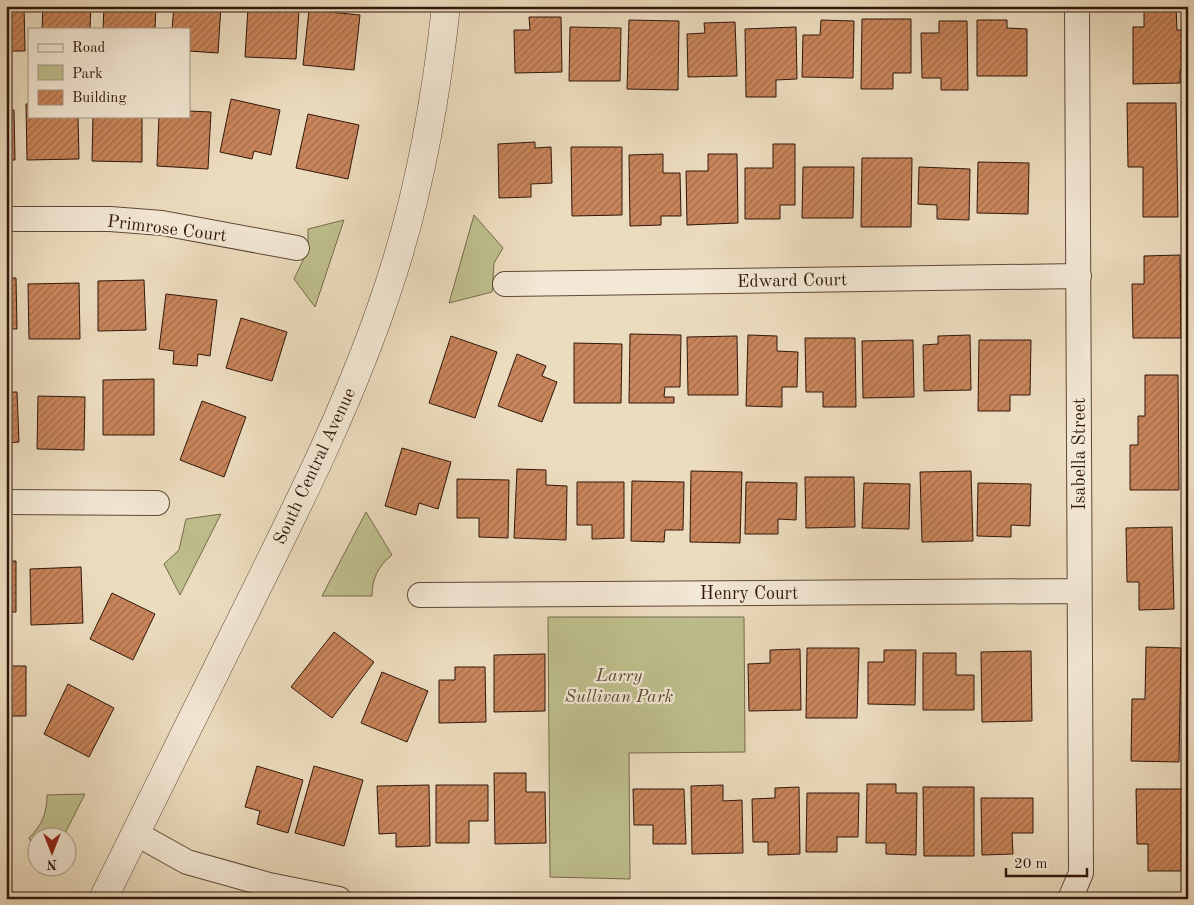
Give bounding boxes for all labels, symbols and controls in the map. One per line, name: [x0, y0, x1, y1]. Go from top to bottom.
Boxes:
legend: [28, 28, 190, 118]
text: Road: [72, 41, 106, 56]
text: Park: [72, 67, 103, 82]
text: Building: [72, 91, 127, 106]
street label: Primrose Court: [106, 213, 228, 245]
street label: Edward Court: [737, 271, 847, 291]
street label: South Central Avenue: [271, 385, 359, 548]
street label: Isabella Street: [1071, 398, 1089, 510]
street label: Henry Court: [700, 585, 798, 603]
park label: Larry Sullivan Park: [565, 667, 673, 706]
north arrow: [28, 828, 78, 878]
scale bar: [1006, 845, 1088, 877]
text: N: [46, 857, 57, 871]
text: 20 m: [1014, 857, 1048, 872]

